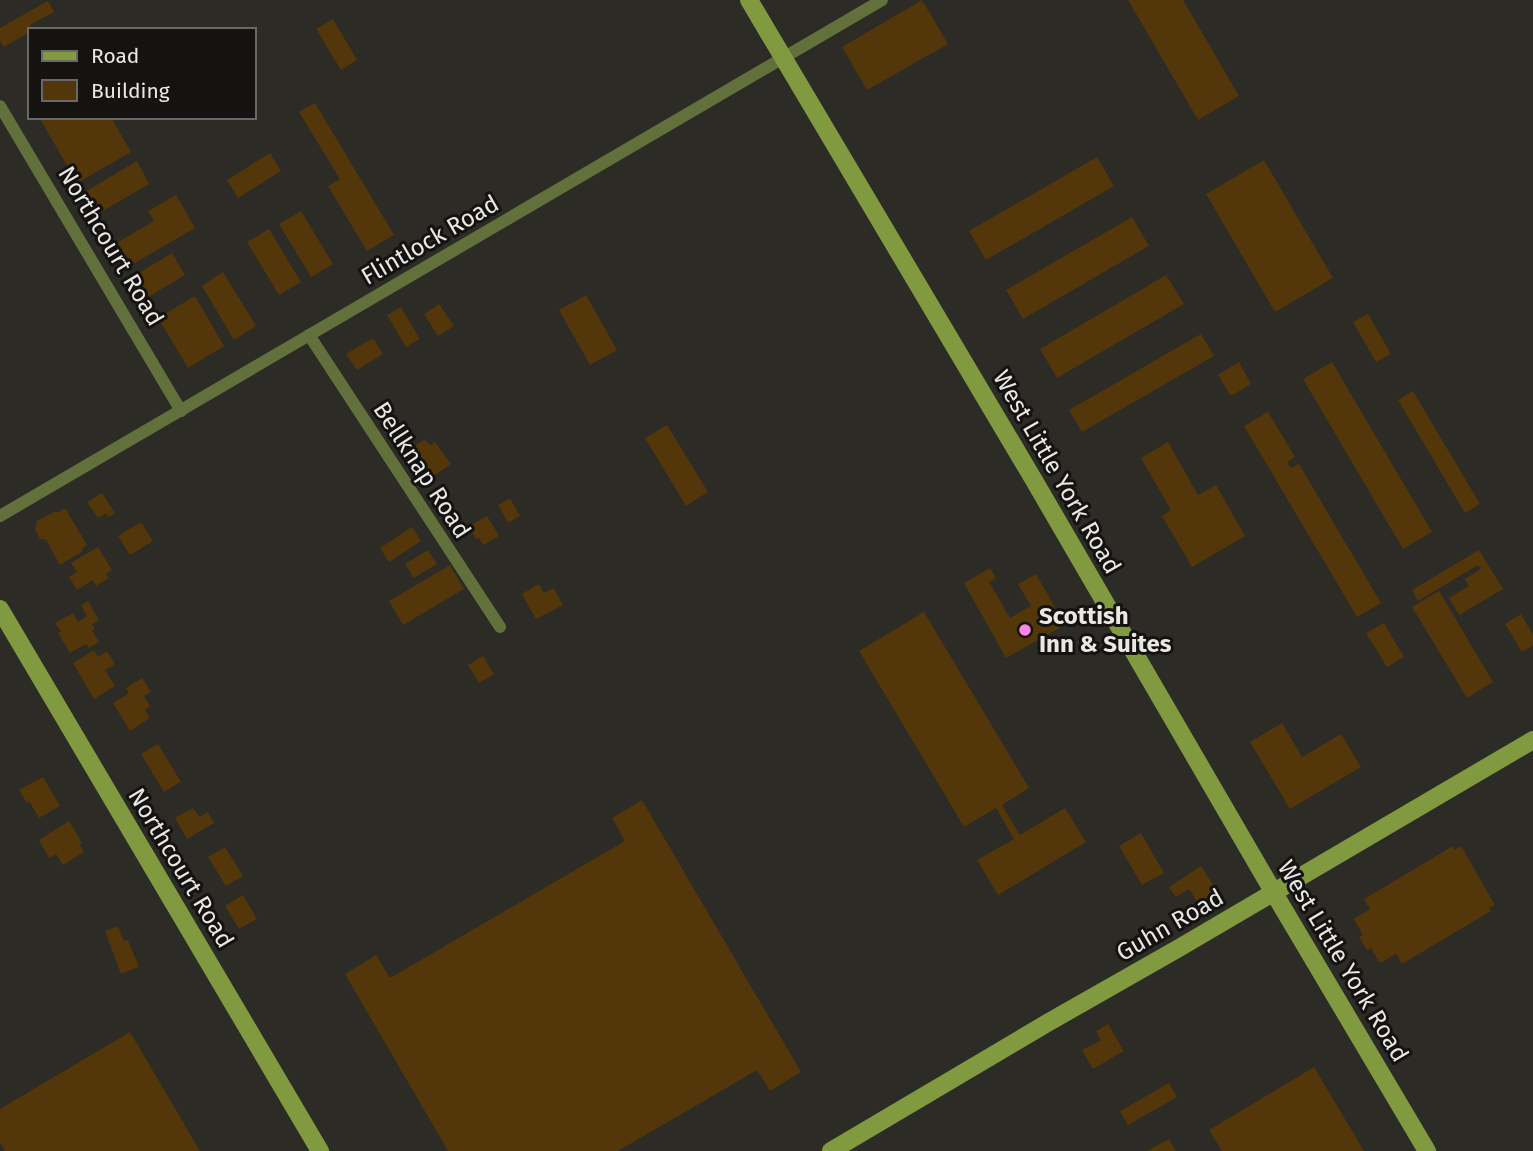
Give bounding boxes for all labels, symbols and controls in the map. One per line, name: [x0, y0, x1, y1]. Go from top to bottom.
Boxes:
legend: [28, 28, 256, 119]
text: Road: [91, 43, 139, 69]
text: Building: [91, 78, 170, 104]
street label: Northcourt Road: [52, 161, 170, 331]
street label: Flintlock Road: [356, 189, 504, 291]
street label: West Little York Road: [987, 365, 1127, 579]
street label: Bellknap Road: [367, 396, 477, 544]
place label: Scottish Inn & Suites: [1039, 602, 1172, 658]
marker: Scottish Inn & Suites: [1017, 622, 1033, 638]
street label: Northcourt Road: [122, 783, 240, 953]
street label: West Little York Road: [1272, 855, 1414, 1067]
street label: Guhn Road: [1111, 883, 1229, 967]

